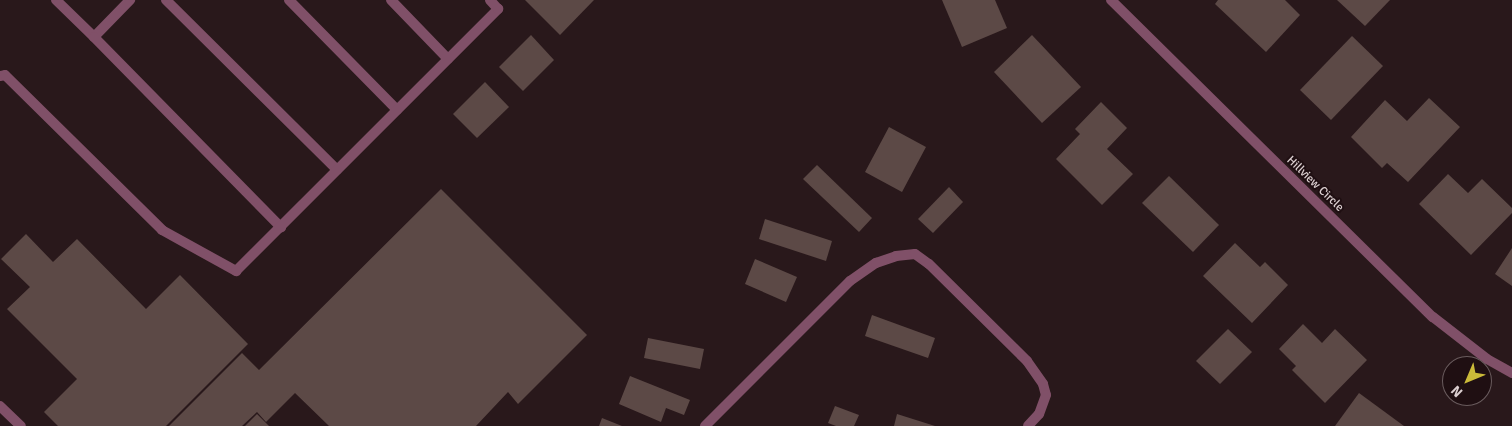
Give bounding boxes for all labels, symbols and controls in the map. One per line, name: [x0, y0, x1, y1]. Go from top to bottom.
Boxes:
street label: Hillview Circle: [1284, 153, 1346, 215]
north arrow: [1442, 356, 1492, 406]
text: N: [1447, 382, 1466, 401]

